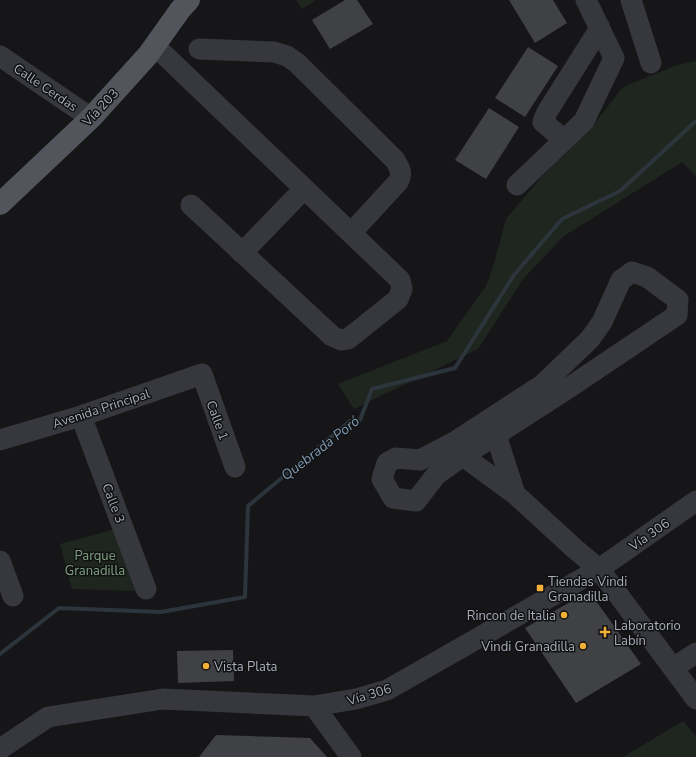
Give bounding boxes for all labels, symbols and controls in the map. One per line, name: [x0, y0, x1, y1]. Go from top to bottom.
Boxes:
street label: Calle Cerdas: [10, 60, 81, 116]
street label: Vía 203: [78, 85, 123, 131]
street label: Avenida Principal: [50, 385, 152, 433]
street label: Calle 1: [202, 398, 233, 443]
water label: Quebrada Poró: [277, 412, 364, 485]
street label: Calle 3: [97, 481, 129, 526]
street label: Vía 306: [625, 514, 674, 556]
park label: Parque Granadilla: [65, 547, 125, 580]
place label: Tiendas Vindi Granadilla: [548, 573, 627, 606]
marker: Tiendas Vindi Granadilla: [535, 583, 545, 593]
place label: Rincon de Italia: [467, 607, 556, 625]
marker: Rincon de Italia: [559, 610, 569, 620]
place label: Laboratorio Labín: [614, 617, 681, 650]
marker: Laboratorio Labín: [599, 626, 611, 638]
place label: Vindi Granadilla: [480, 638, 575, 656]
marker: Vindi Granadilla: [578, 641, 588, 651]
place label: Vista Plata: [213, 658, 277, 676]
marker: Vista Plata: [201, 661, 211, 671]
street label: Vía 306: [344, 680, 394, 711]

